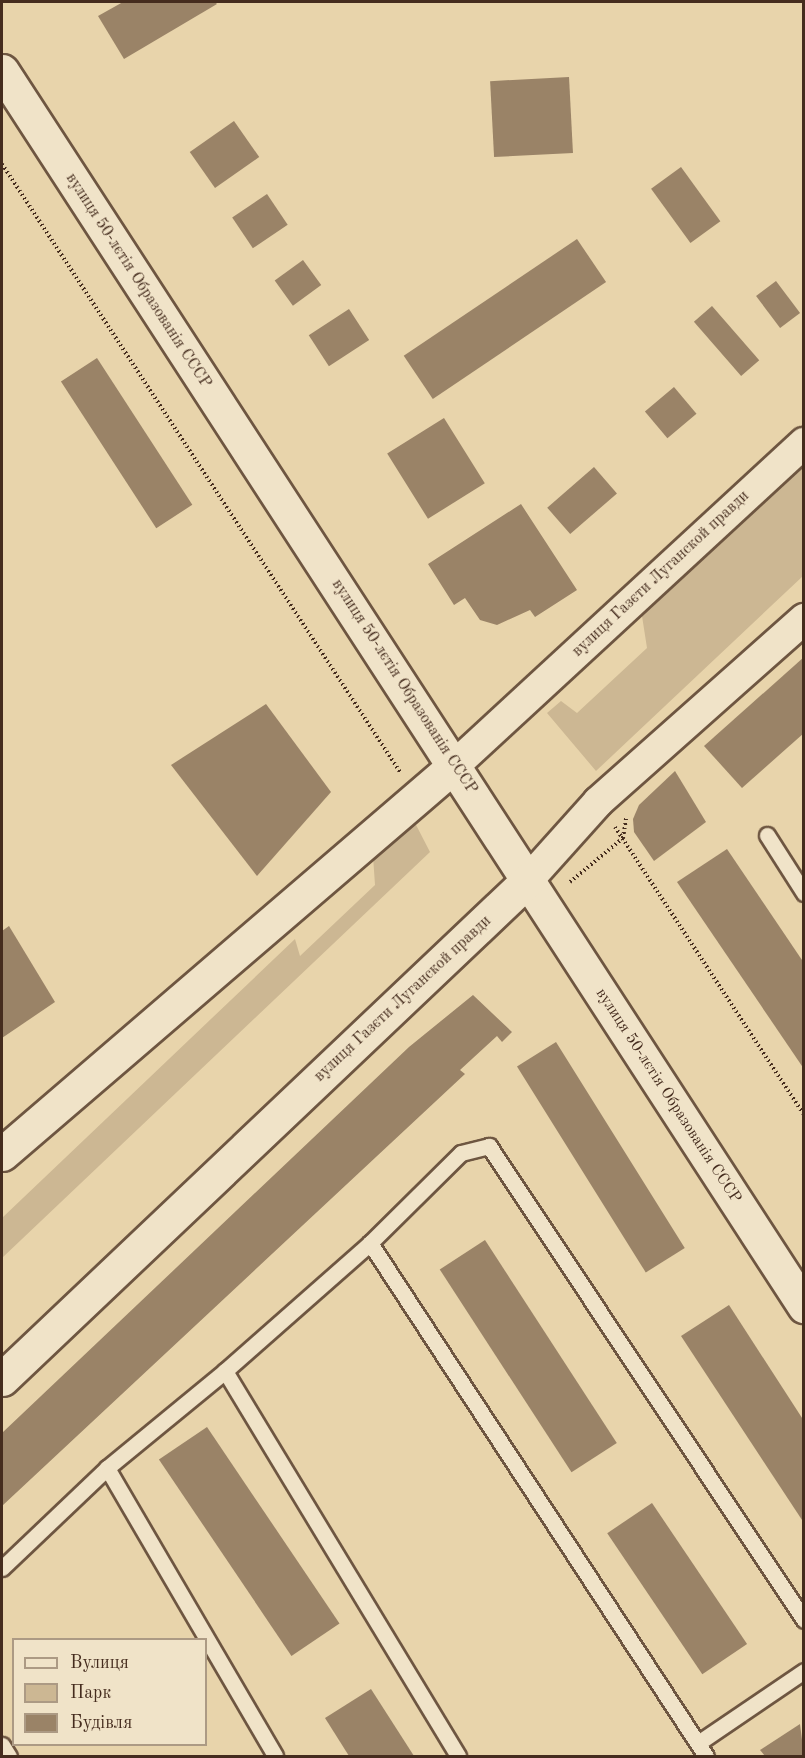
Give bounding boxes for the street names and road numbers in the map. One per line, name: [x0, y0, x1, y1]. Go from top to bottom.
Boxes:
street label: вулиця 50-лєтія Образованія СССР: [61, 170, 215, 392]
street label: вулиця Газєти Луганской правди: [569, 487, 753, 661]
street label: вулиця 50-лєтія Образованія СССР: [327, 576, 481, 798]
street label: вулиця Газєти Луганской правди: [311, 912, 495, 1086]
street label: вулиця 50-лєтія Образованія СССР: [591, 985, 745, 1207]

